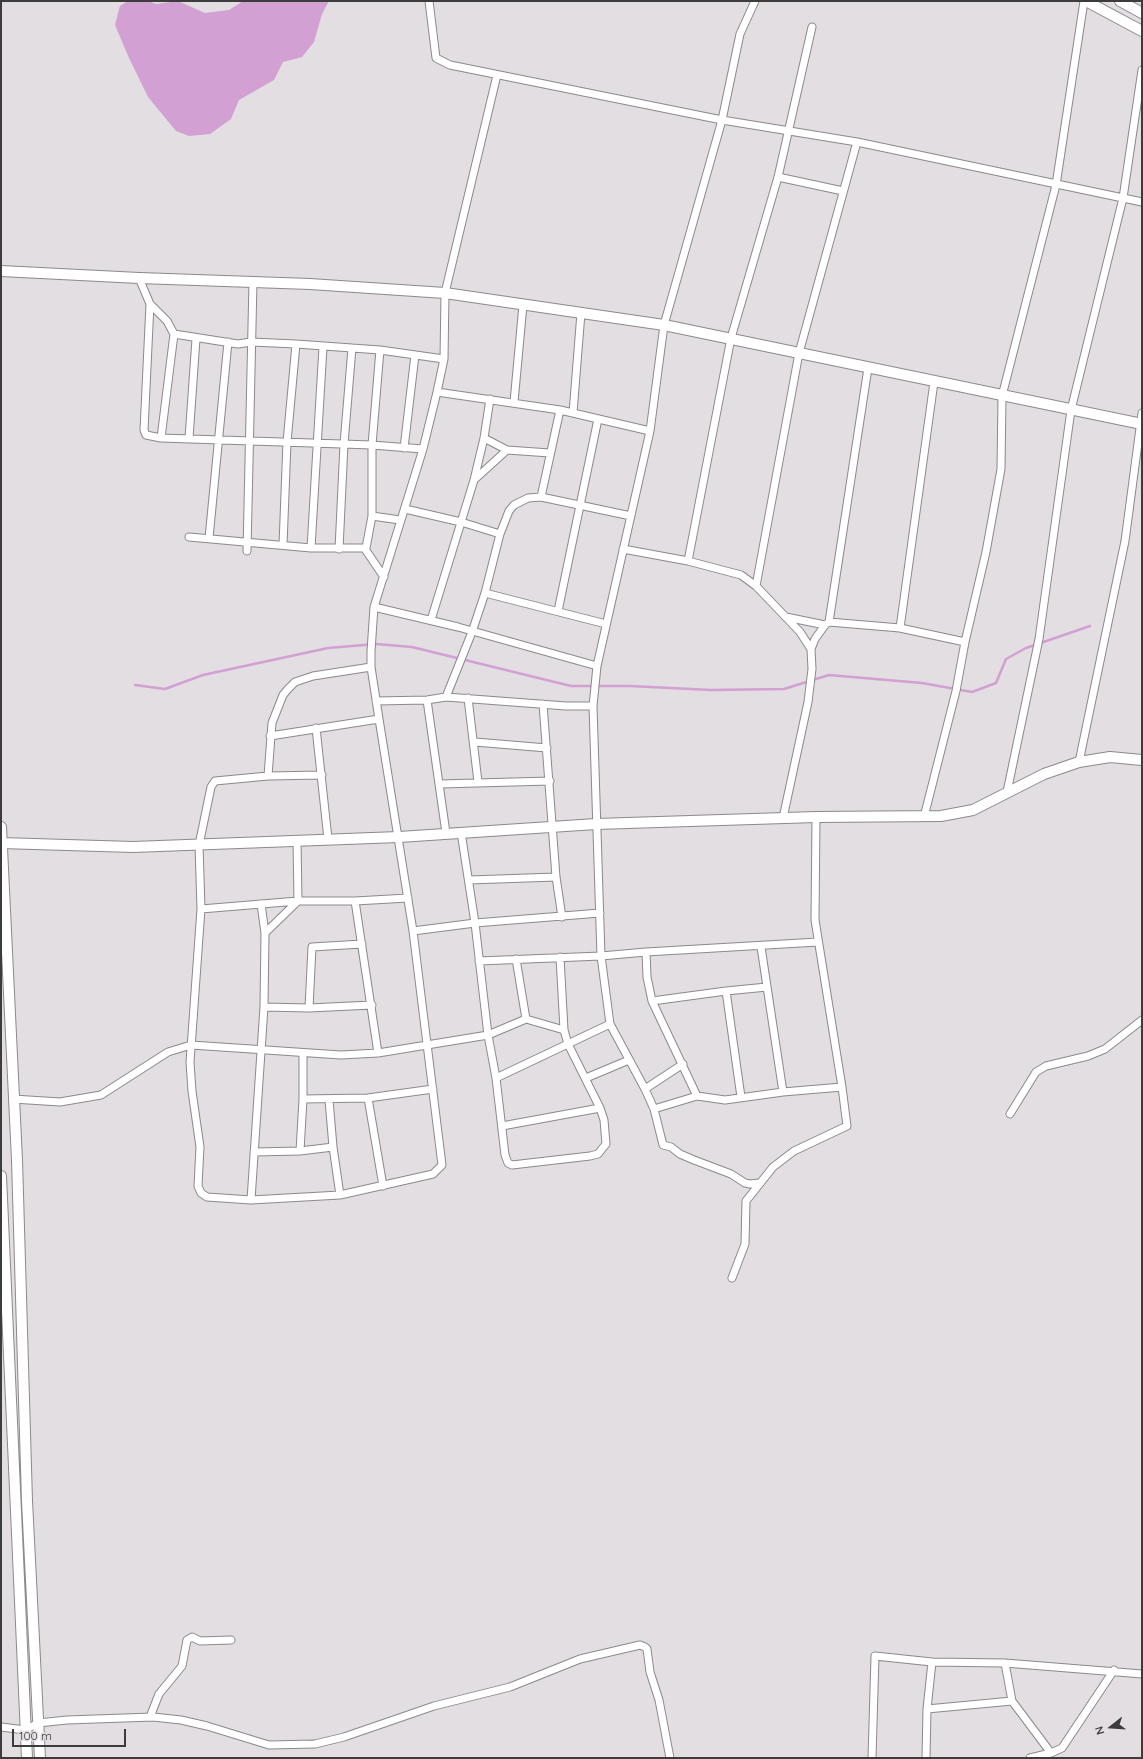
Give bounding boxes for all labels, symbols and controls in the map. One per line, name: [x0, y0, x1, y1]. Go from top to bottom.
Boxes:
north arrow: [1091, 1707, 1131, 1747]
scale bar: [14, 1721, 128, 1747]
text: N: [1092, 1725, 1107, 1736]
text: 100 m: [19, 1728, 52, 1743]

